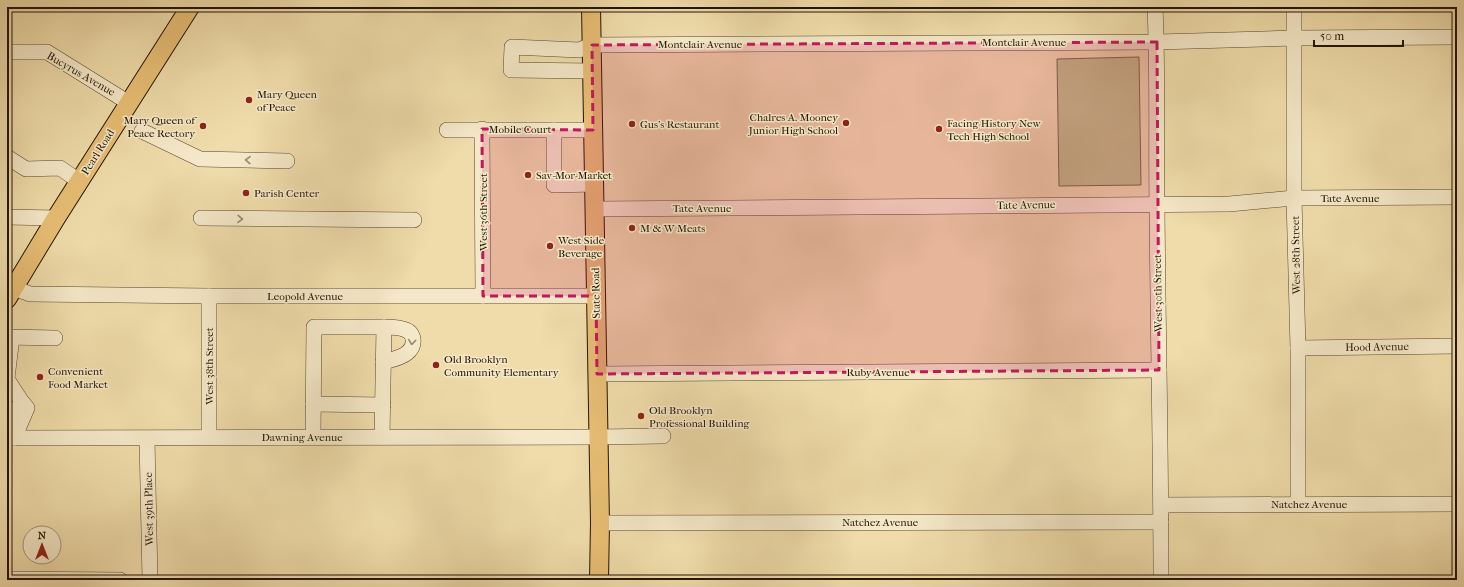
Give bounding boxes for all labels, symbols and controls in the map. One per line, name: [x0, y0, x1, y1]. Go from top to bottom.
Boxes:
scale bar: [1314, 22, 1403, 48]
text: 50 m: [1320, 29, 1344, 43]
street label: Montclair Avenue: [982, 36, 1067, 49]
street label: Montclair Avenue: [658, 38, 743, 51]
street label: Bucyrus Avenue: [44, 49, 118, 99]
place label: Mary Queen of Peace: [257, 88, 318, 114]
marker: Mary Queen of Peace: [244, 95, 254, 105]
place label: Chalres A. Mooney Junior High School: [748, 111, 839, 137]
place label: Mary Queen of Peace Rectory: [124, 114, 197, 140]
place label: Facing History New Tech High School: [947, 117, 1041, 143]
place label: Gus's Restaurant: [640, 118, 719, 131]
marker: Chalres A. Mooney Junior High School: [841, 118, 851, 128]
marker: Gus's Restaurant: [627, 119, 637, 129]
marker: Mary Queen of Peace Rectory: [198, 121, 208, 131]
street label: Mobile Court: [489, 123, 552, 136]
marker: Facing History New Tech High School: [934, 124, 944, 134]
street label: Pearl Road: [79, 126, 118, 177]
one-way arrow: [245, 155, 251, 164]
place label: Sav-Mor Market: [536, 169, 612, 182]
marker: Sav-Mor Market: [523, 170, 533, 180]
street label: West 36th Street: [477, 173, 490, 252]
place label: Parish Center: [254, 187, 320, 200]
marker: Parish Center: [241, 188, 251, 198]
street label: Tate Avenue: [1321, 192, 1380, 205]
street label: Tate Avenue: [996, 198, 1056, 212]
street label: Tate Avenue: [673, 202, 732, 215]
one-way arrow: [237, 215, 243, 223]
street label: West 28th Street: [1289, 216, 1303, 295]
place label: M & W Meats: [640, 222, 705, 235]
marker: M & W Meats: [627, 223, 637, 233]
place label: West Side Beverage: [557, 234, 605, 260]
marker: West Side Beverage: [545, 241, 555, 251]
street label: West 30th Street: [1151, 254, 1165, 333]
street label: State Road: [589, 266, 603, 319]
street label: Leopold Avenue: [267, 290, 344, 303]
street label: West 38th Street: [203, 327, 216, 406]
one-way arrow: [407, 339, 416, 346]
street label: Hood Avenue: [1345, 340, 1409, 354]
place label: Old Brooklyn Community Elementary: [444, 353, 560, 379]
marker: Old Brooklyn Community Elementary: [431, 360, 441, 370]
place label: Convenient Food Market: [48, 365, 108, 391]
street label: Ruby Avenue: [846, 366, 910, 379]
marker: Convenient Food Market: [35, 372, 45, 382]
place label: Old Brooklyn Professional Building: [649, 404, 750, 430]
marker: Old Brooklyn Professional Building: [636, 411, 646, 421]
street label: Dawning Avenue: [261, 431, 343, 444]
street label: West 39th Place: [142, 472, 156, 547]
street label: Natchez Avenue: [1271, 498, 1348, 511]
street label: Natchez Avenue: [842, 516, 919, 529]
north arrow: [22, 525, 62, 565]
text: N: [38, 529, 47, 542]

